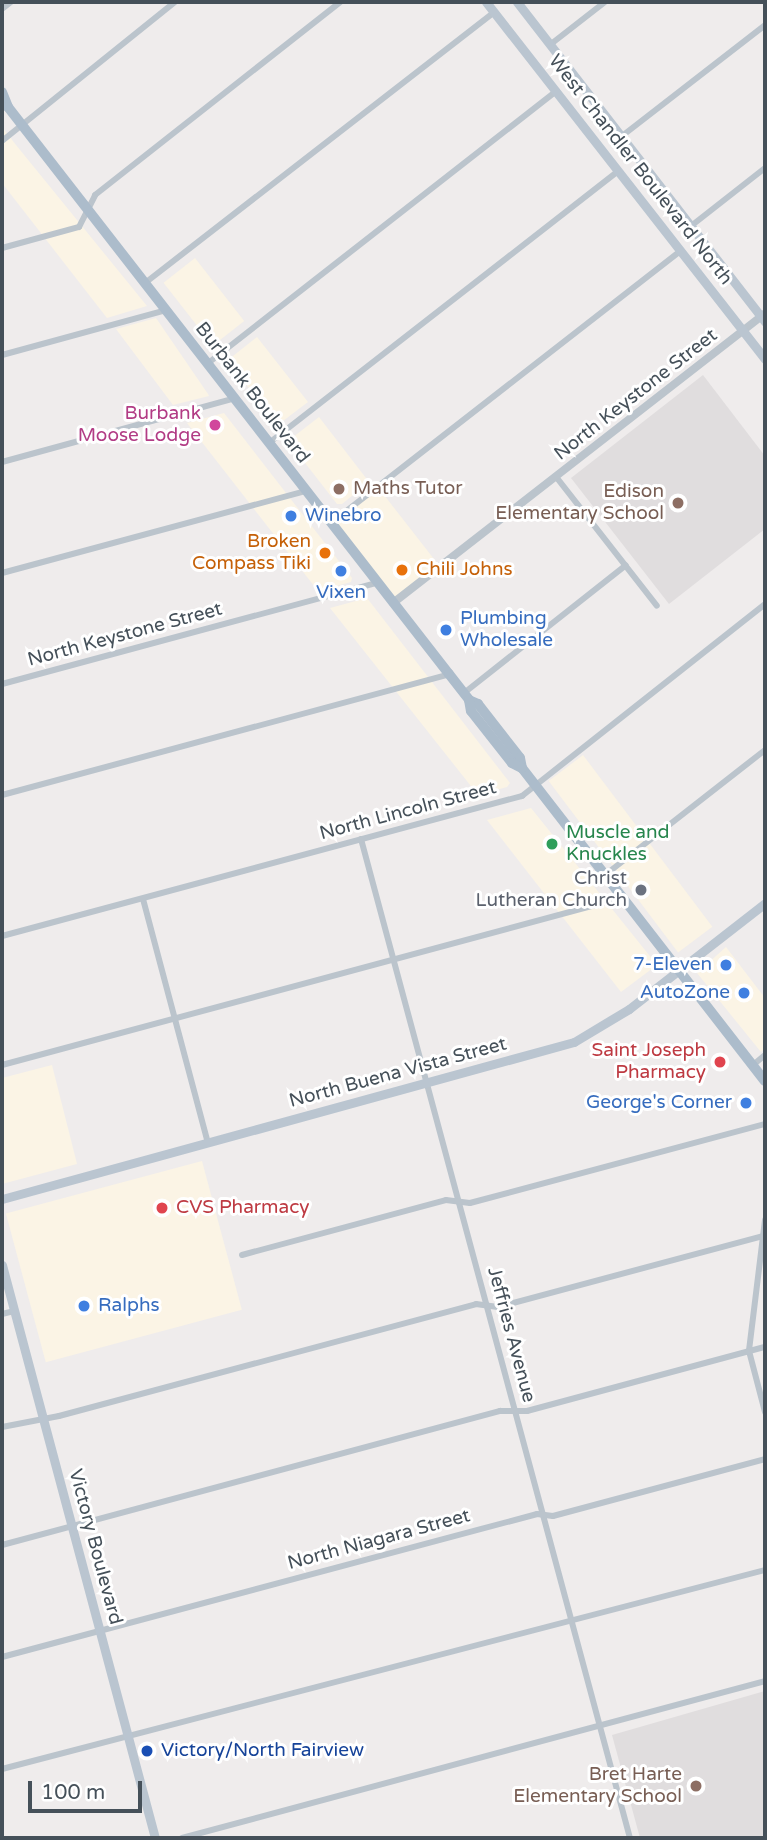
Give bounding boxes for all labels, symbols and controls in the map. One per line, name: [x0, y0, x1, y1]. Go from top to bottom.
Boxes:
street label: West Chandler Boulevard North: [543, 50, 737, 290]
street label: Burbank Boulevard: [190, 318, 314, 468]
street label: North Keystone Street: [550, 324, 722, 466]
place label: Burbank Moose Lodge: [78, 403, 201, 447]
marker: Burbank Moose Lodge: [207, 417, 223, 433]
place label: Maths Tutor: [353, 478, 463, 500]
marker: Maths Tutor: [331, 481, 347, 497]
place label: Edison Elementary School: [495, 481, 664, 525]
marker: Edison Elementary School: [670, 495, 686, 511]
place label: Winebro: [305, 505, 382, 527]
marker: Winebro: [283, 508, 299, 524]
place label: Broken Compass Tiki: [192, 531, 311, 575]
marker: Broken Compass Tiki: [317, 545, 333, 561]
place label: Chili Johns: [416, 559, 513, 581]
marker: Chili Johns: [394, 562, 410, 578]
marker: Vixen: [333, 563, 349, 579]
place label: Vixen: [316, 582, 366, 604]
street label: North Keystone Street: [25, 598, 225, 672]
place label: Plumbing Wholesale: [460, 608, 553, 652]
marker: Plumbing Wholesale: [438, 622, 454, 638]
street label: North Lincoln Street: [317, 776, 499, 846]
place label: Muscle and Knuckles: [566, 822, 670, 866]
marker: Muscle and Knuckles: [544, 836, 560, 852]
place label: Christ Lutheran Church: [475, 868, 627, 912]
marker: Christ Lutheran Church: [633, 882, 649, 898]
place label: 7-Eleven: [633, 954, 712, 976]
marker: 7-Eleven: [718, 957, 734, 973]
place label: AutoZone: [640, 982, 730, 1004]
marker: AutoZone: [736, 985, 752, 1001]
street label: North Buena Vista Street: [287, 1033, 509, 1113]
place label: Saint Joseph Pharmacy: [592, 1040, 706, 1084]
marker: Saint Joseph Pharmacy: [712, 1054, 728, 1070]
place label: George's Corner: [586, 1092, 732, 1114]
marker: George's Corner: [738, 1095, 754, 1111]
place label: CVS Pharmacy: [176, 1197, 310, 1219]
marker: CVS Pharmacy: [154, 1200, 170, 1216]
street label: Jeffries Avenue: [482, 1265, 540, 1405]
place label: Ralphs: [98, 1295, 160, 1317]
marker: Ralphs: [76, 1298, 92, 1314]
street label: Victory Boulevard: [63, 1467, 127, 1627]
street label: North Niagara Street: [285, 1505, 473, 1575]
place label: Victory/North Fairview: [161, 1740, 364, 1762]
marker: Victory/North Fairview: [139, 1743, 155, 1759]
place label: Bret Harte Elementary School: [513, 1764, 682, 1808]
scale bar: [32, 1766, 145, 1810]
marker: Bret Harte Elementary School: [688, 1778, 704, 1794]
text: 100 m: [41, 1780, 105, 1805]

